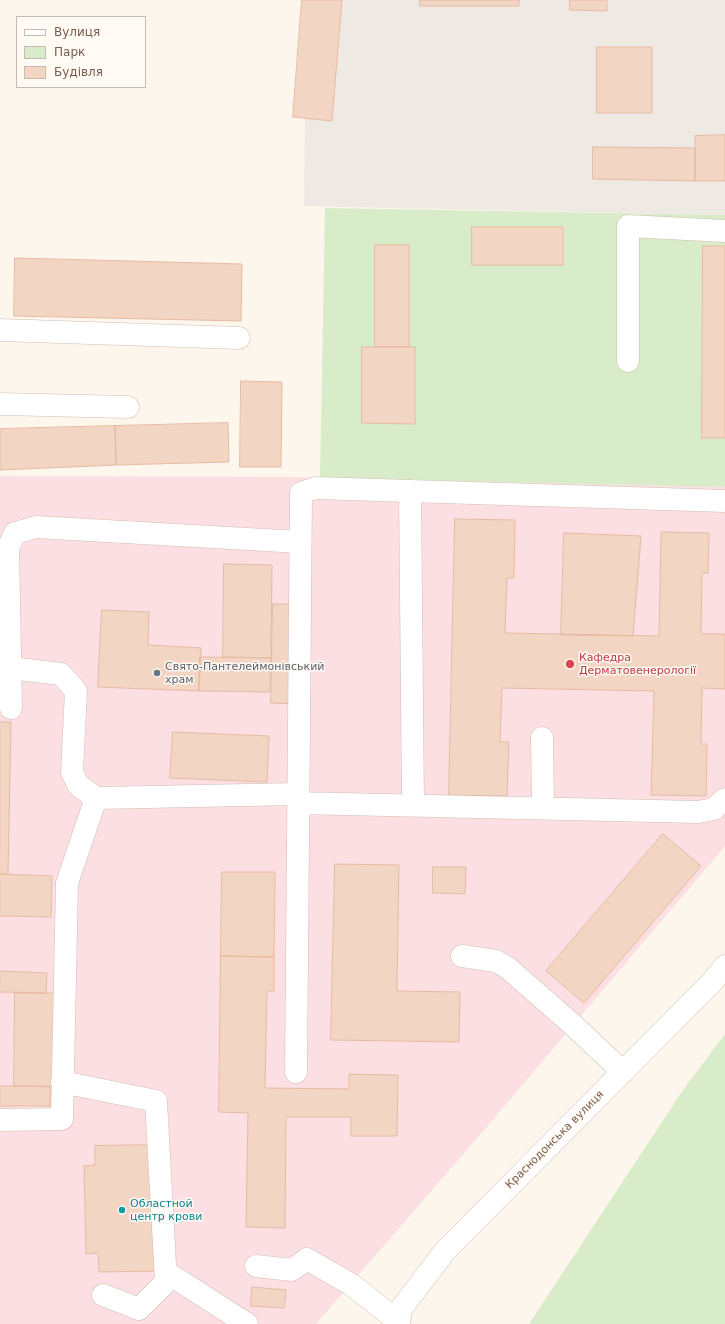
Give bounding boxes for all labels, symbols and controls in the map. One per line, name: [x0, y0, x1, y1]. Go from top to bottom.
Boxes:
legend: [16, 16, 146, 88]
text: Вулиця: [54, 25, 100, 39]
text: Парк: [54, 45, 85, 59]
text: Будівля: [54, 65, 103, 79]
place label: Кафедра Дерматовенерології: [579, 651, 696, 677]
marker: Кафедра Дерматовенерології: [564, 658, 576, 670]
place label: Свято-Пантелеймонівський храм: [165, 660, 324, 686]
marker: Свято-Пантелеймонівський храм: [152, 668, 162, 678]
street label: Краснодонська вулиця: [503, 1088, 607, 1192]
place label: Областной центр крови: [130, 1197, 202, 1223]
marker: Областной центр крови: [117, 1205, 127, 1215]

